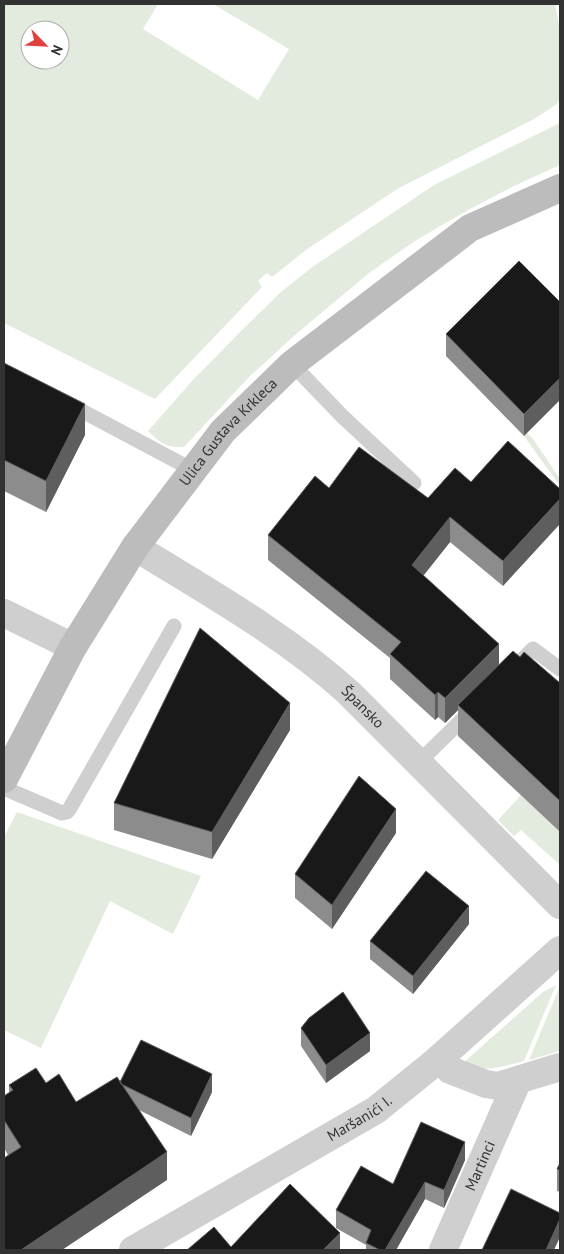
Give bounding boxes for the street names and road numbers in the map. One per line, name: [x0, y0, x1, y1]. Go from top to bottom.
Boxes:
street label: Ulica Gustava Krkleca: [175, 374, 281, 489]
street label: Špansko: [338, 681, 389, 732]
street label: Maršanići I.: [323, 1091, 396, 1145]
street label: Martinci: [460, 1138, 499, 1194]

